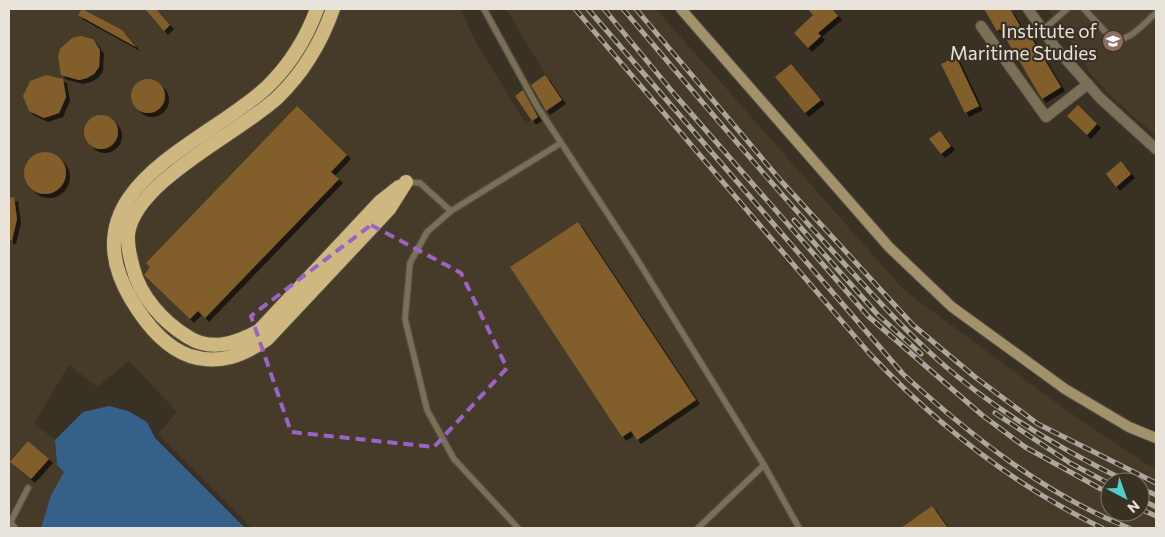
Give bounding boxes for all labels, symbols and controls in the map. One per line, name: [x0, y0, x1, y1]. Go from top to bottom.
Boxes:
place label: Institute of Maritime Studies: [950, 19, 1097, 64]
school or university icon: Institute of Maritime Studies: [1101, 29, 1125, 53]
north arrow: [1100, 472, 1150, 522]
text: N: [1124, 497, 1143, 517]

